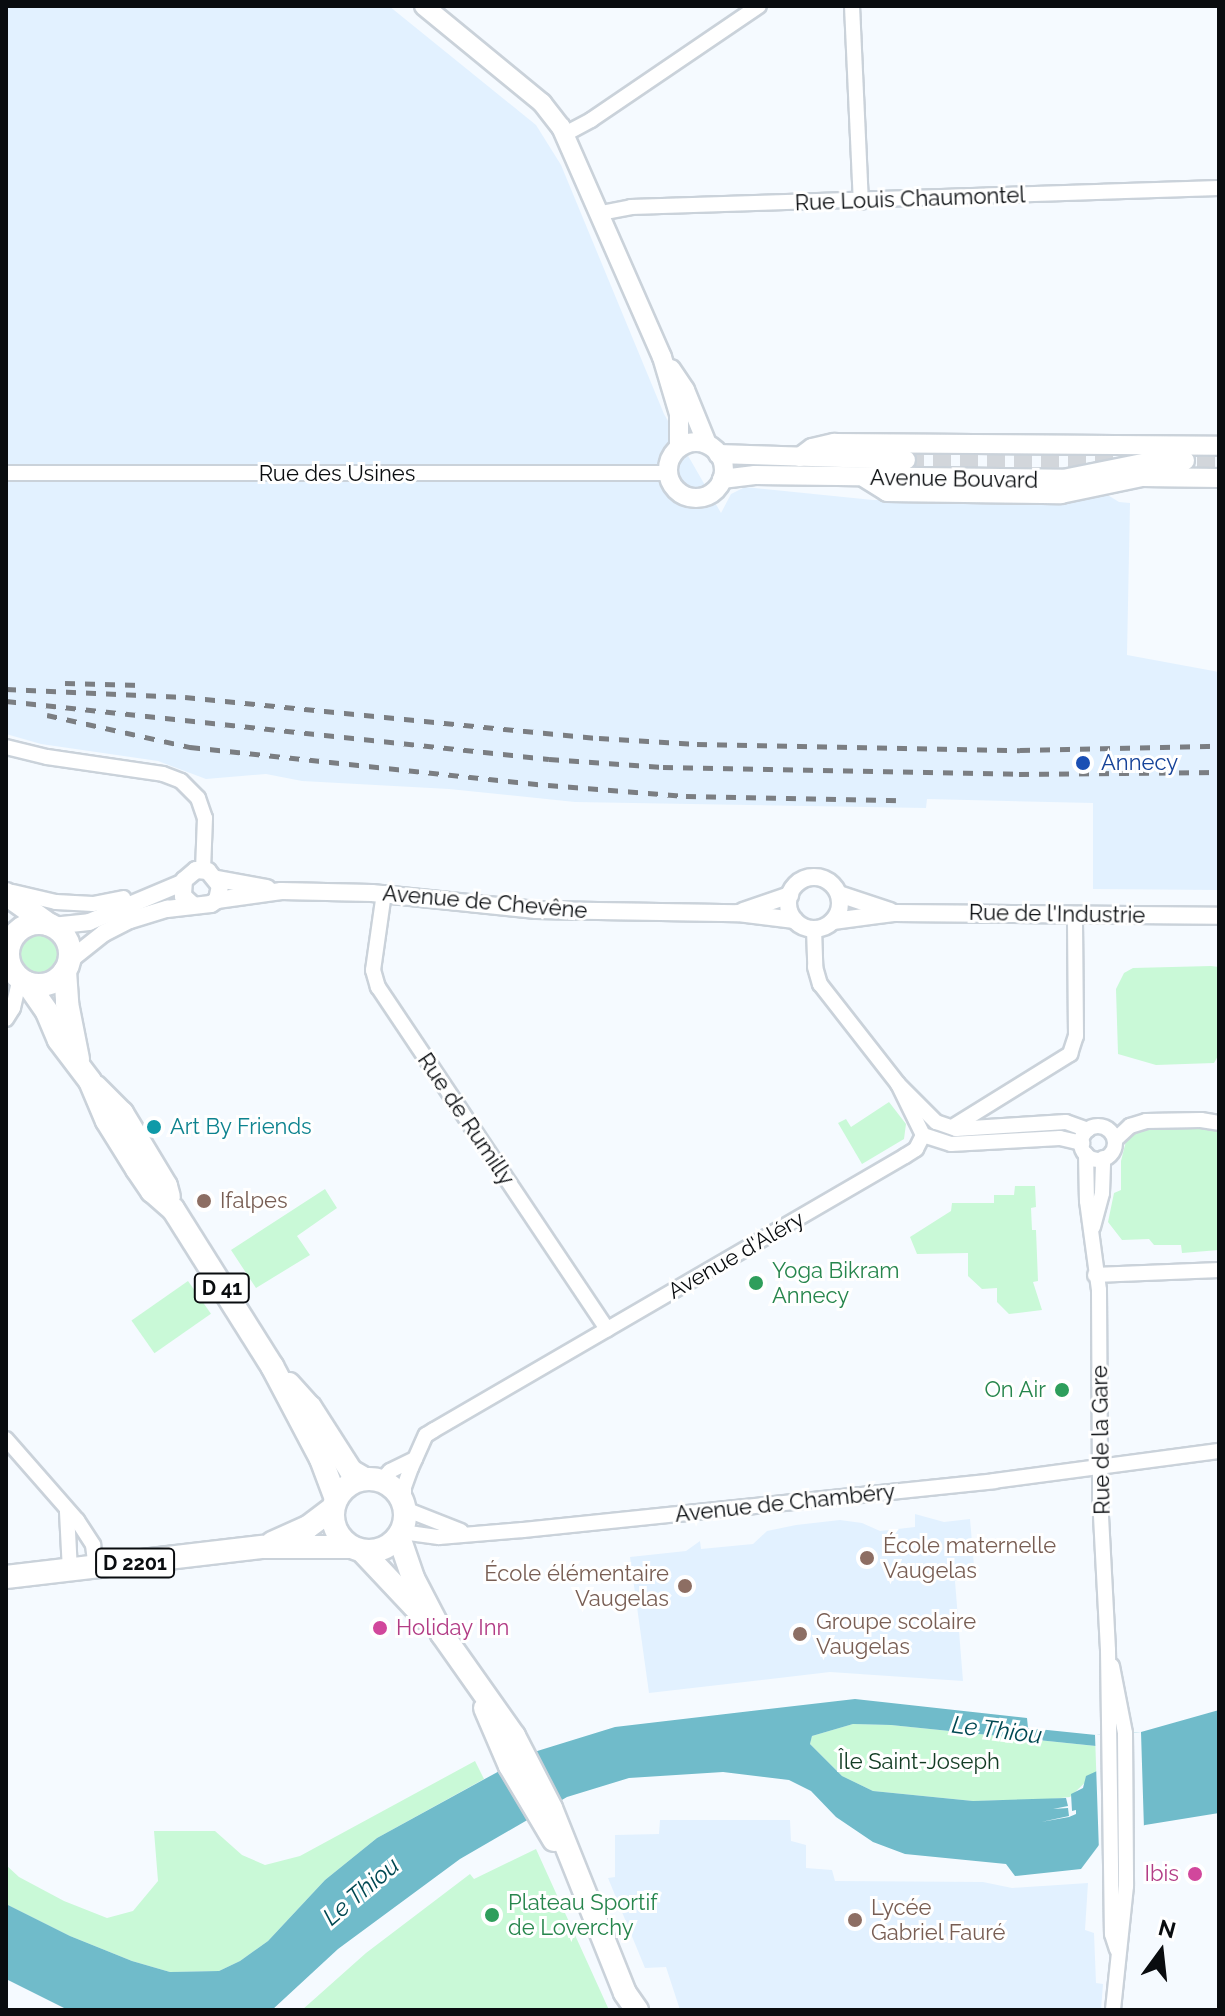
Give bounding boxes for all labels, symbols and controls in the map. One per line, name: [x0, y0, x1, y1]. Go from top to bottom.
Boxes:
street label: Rue Louis Chaumontel: [794, 182, 1026, 216]
street label: Rue des Usines: [259, 461, 415, 487]
street label: Avenue Bouvard: [870, 464, 1038, 494]
place label: Annecy: [1101, 750, 1178, 776]
marker: Annecy: [1072, 752, 1094, 774]
street label: Avenue de Chevêne: [381, 880, 589, 924]
street label: Rue de l'Industrie: [969, 899, 1145, 929]
street label: Rue de Rumilly: [412, 1048, 520, 1190]
place label: Art By Friends: [170, 1114, 312, 1140]
marker: Art By Friends: [145, 1118, 163, 1136]
place label: Ifalpes: [220, 1188, 288, 1214]
marker: Ifalpes: [195, 1192, 213, 1210]
street label: Avenue d'Aléry: [663, 1205, 809, 1305]
place label: Yoga Bikram Annecy: [772, 1257, 900, 1308]
road number: D 41: [192, 1272, 252, 1304]
marker: Yoga Bikram Annecy: [747, 1274, 765, 1292]
street label: Rue de la Gare: [1086, 1365, 1116, 1515]
place label: On Air: [984, 1377, 1046, 1403]
marker: On Air: [1053, 1381, 1071, 1399]
street label: Avenue de Chambéry: [674, 1478, 896, 1528]
place label: École maternelle Vaugelas: [883, 1532, 1056, 1584]
road number: D 2201: [95, 1547, 175, 1579]
marker: École maternelle Vaugelas: [858, 1549, 876, 1567]
place label: École élémentaire Vaugelas: [484, 1560, 669, 1612]
marker: École élémentaire Vaugelas: [676, 1577, 694, 1595]
place label: Groupe scolaire Vaugelas: [816, 1608, 976, 1660]
place label: Holiday Inn: [396, 1615, 510, 1641]
marker: Holiday Inn: [371, 1619, 389, 1637]
marker: Groupe scolaire Vaugelas: [791, 1625, 809, 1643]
water label: Le Thiou: [950, 1710, 1044, 1750]
park label: Île Saint-Joseph: [838, 1749, 1000, 1775]
water label: Le Thiou: [317, 1851, 405, 1931]
place label: Ibis: [1145, 1861, 1179, 1887]
marker: Ibis: [1186, 1865, 1204, 1883]
place label: Plateau Sportif de Loverchy: [508, 1889, 657, 1940]
place label: Lycée Gabriel Fauré: [871, 1894, 1006, 1946]
marker: Plateau Sportif de Loverchy: [483, 1906, 501, 1924]
marker: Lycée Gabriel Fauré: [846, 1911, 864, 1929]
north arrow: [1121, 1912, 1201, 1992]
text: N: [1156, 1914, 1179, 1944]

